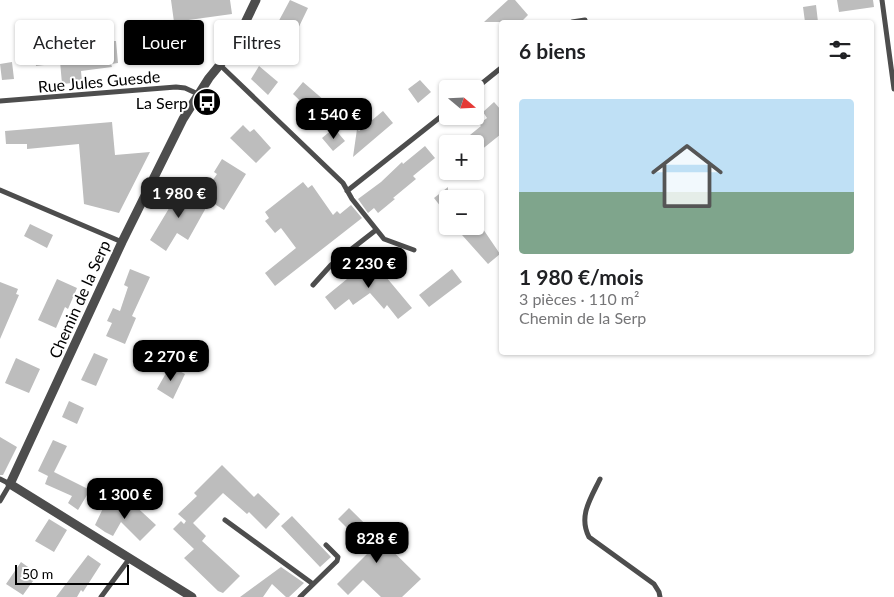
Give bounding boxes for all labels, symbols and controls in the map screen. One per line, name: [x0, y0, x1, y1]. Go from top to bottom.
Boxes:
chip: Acheter: [15, 20, 114, 65]
chip: Louer: [124, 20, 204, 65]
chip: Filtres: [214, 20, 299, 65]
icon: filters: [826, 36, 854, 64]
text: 6 biens: [519, 38, 586, 63]
street label: Rue Jules Guesde: [37, 66, 161, 96]
north arrow: [439, 80, 484, 125]
map controls: [439, 80, 484, 235]
bus stop icon: La Serp: [192, 87, 222, 117]
place label: La Serp: [136, 93, 188, 112]
pin: 1 540 €: [288, 98, 380, 140]
text: 1 540 €: [307, 104, 361, 123]
icon: home: [642, 131, 732, 221]
button: +: [439, 135, 484, 180]
pin: 1 980 €: [133, 176, 225, 219]
text: 1 980 €: [152, 183, 206, 202]
button: −: [439, 190, 484, 235]
street label: Chemin de la Serp: [44, 237, 114, 361]
pin: 2 230 €: [323, 246, 415, 289]
text: 2 230 €: [342, 253, 396, 272]
text: 1 980 €/mois: [519, 264, 644, 289]
text: 3 pièces · 110 m²: [519, 289, 639, 308]
text: Chemin de la Serp: [519, 308, 646, 327]
pin: 2 270 €: [125, 340, 217, 382]
text: 2 270 €: [144, 346, 198, 365]
pin: 1 300 €: [79, 478, 171, 520]
text: 1 300 €: [98, 484, 152, 503]
pin: 828 €: [342, 522, 412, 564]
text: 828 €: [356, 528, 398, 547]
scale bar: [15, 562, 129, 585]
text: 50 m: [22, 565, 53, 582]

